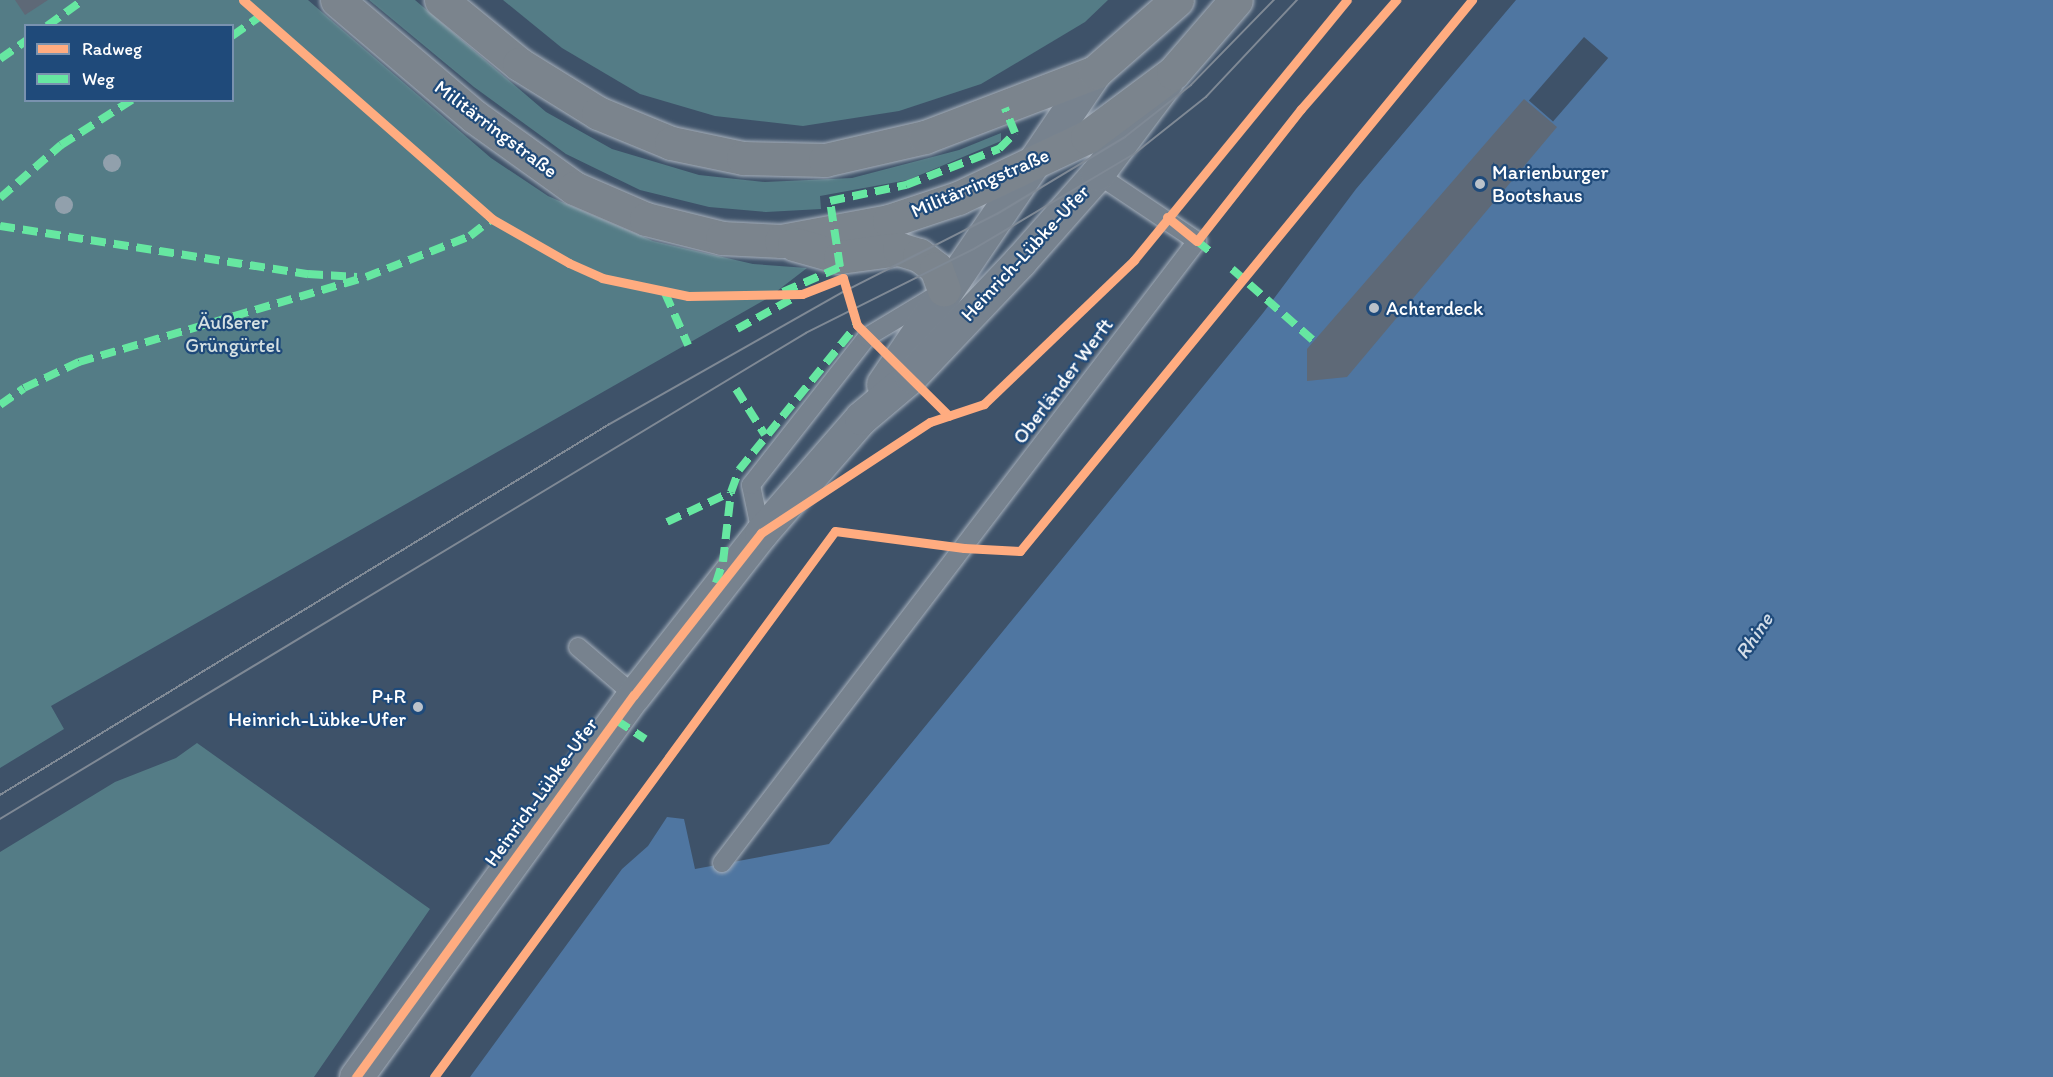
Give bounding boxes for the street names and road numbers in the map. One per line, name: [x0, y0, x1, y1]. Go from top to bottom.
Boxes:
street label: Militärringstraße: [430, 75, 562, 183]
street label: Militärringstraße: [907, 143, 1053, 223]
street label: Heinrich-Lübke-Ufer: [956, 180, 1094, 326]
street label: Oberländer Werft: [1008, 314, 1118, 448]
street label: Heinrich-Lübke-Ufer: [479, 713, 603, 871]

